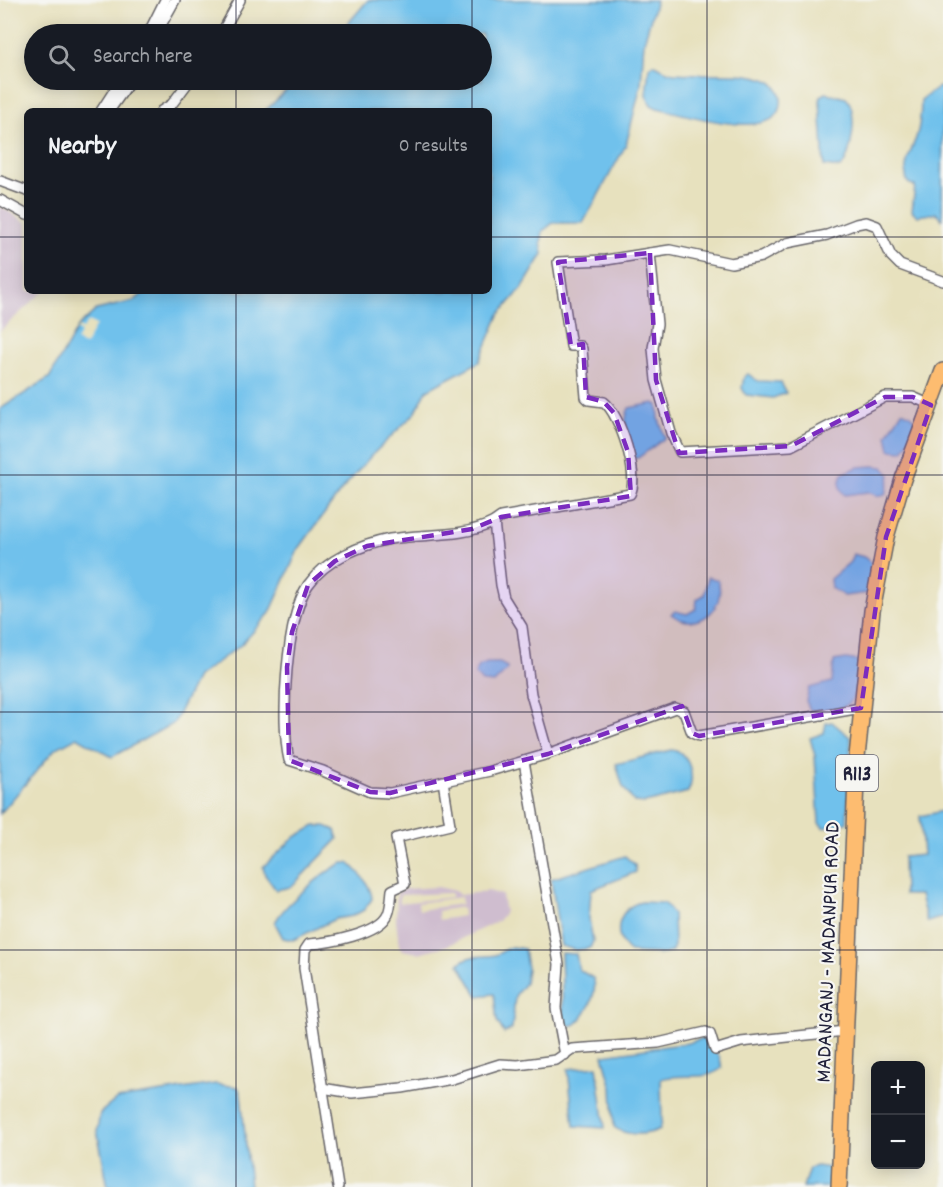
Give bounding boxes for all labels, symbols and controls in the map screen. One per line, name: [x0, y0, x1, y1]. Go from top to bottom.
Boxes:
search box: [24, 24, 492, 90]
icon: search: [45, 41, 78, 74]
text: Search here: [93, 42, 192, 73]
text: Nearby: [48, 129, 116, 166]
text: 0 results: [399, 133, 468, 161]
road number: R113: [836, 755, 878, 791]
street label: MADANGANJ - MADANPUR ROAD: [809, 821, 850, 1083]
map controls: [871, 1061, 925, 1169]
button: +: [871, 1061, 925, 1115]
button: −: [871, 1115, 925, 1169]

